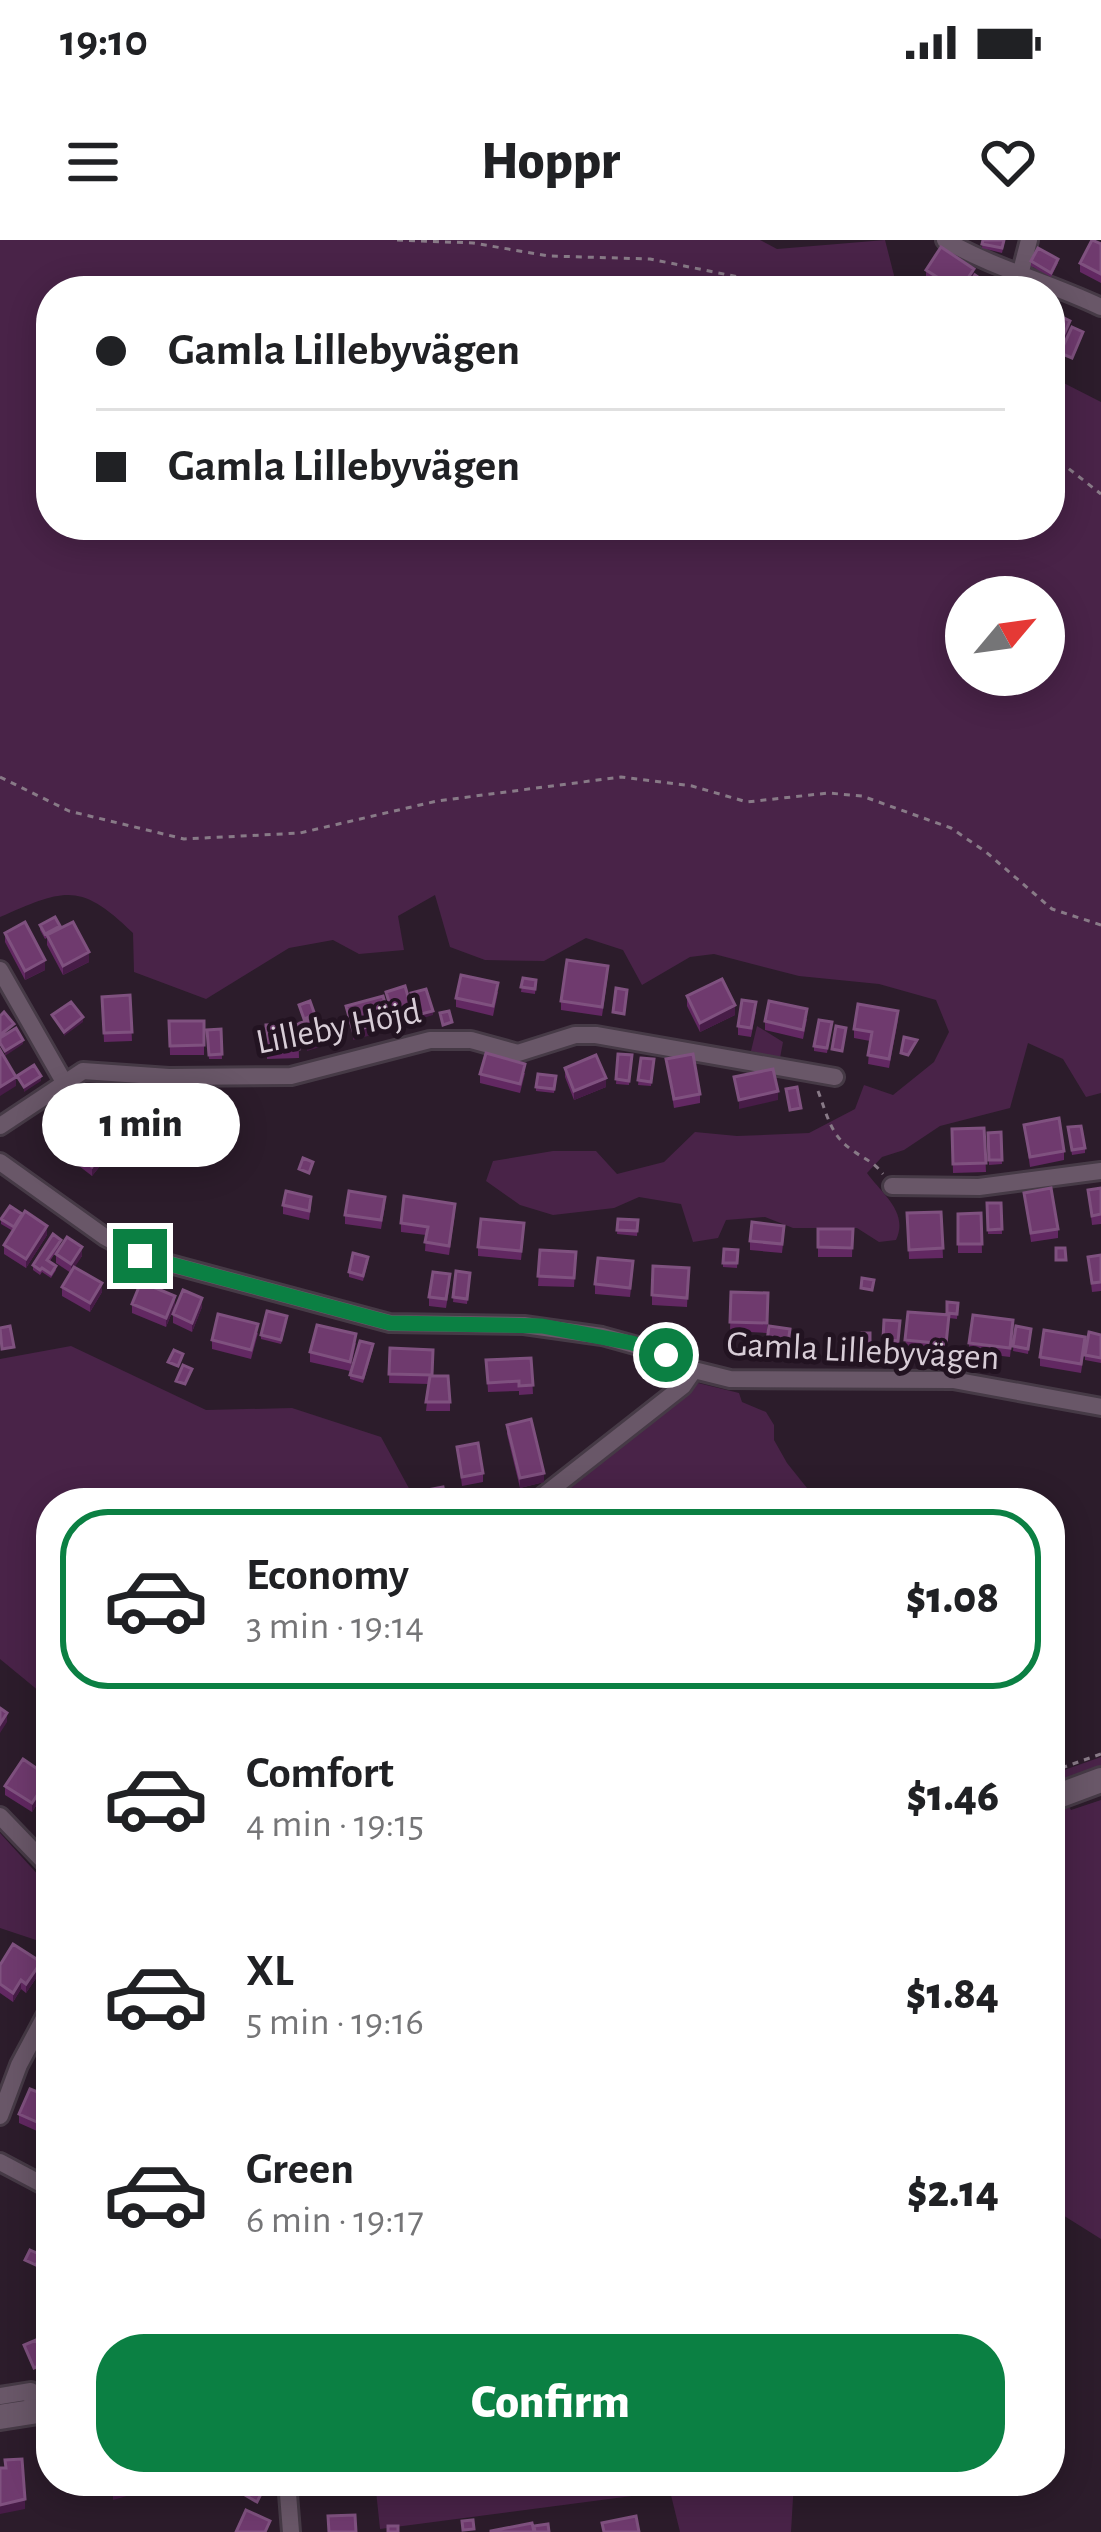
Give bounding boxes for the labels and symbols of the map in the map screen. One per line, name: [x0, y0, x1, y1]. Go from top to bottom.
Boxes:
north arrow: [945, 576, 1065, 696]
street label: Lilleby Höjd: [253, 993, 424, 1061]
callout: 1 min: [41, 1082, 239, 1166]
route end: [113, 1229, 167, 1283]
street label: Gamla Lillebyvägen: [726, 1326, 1000, 1376]
route start: [639, 1328, 693, 1382]

